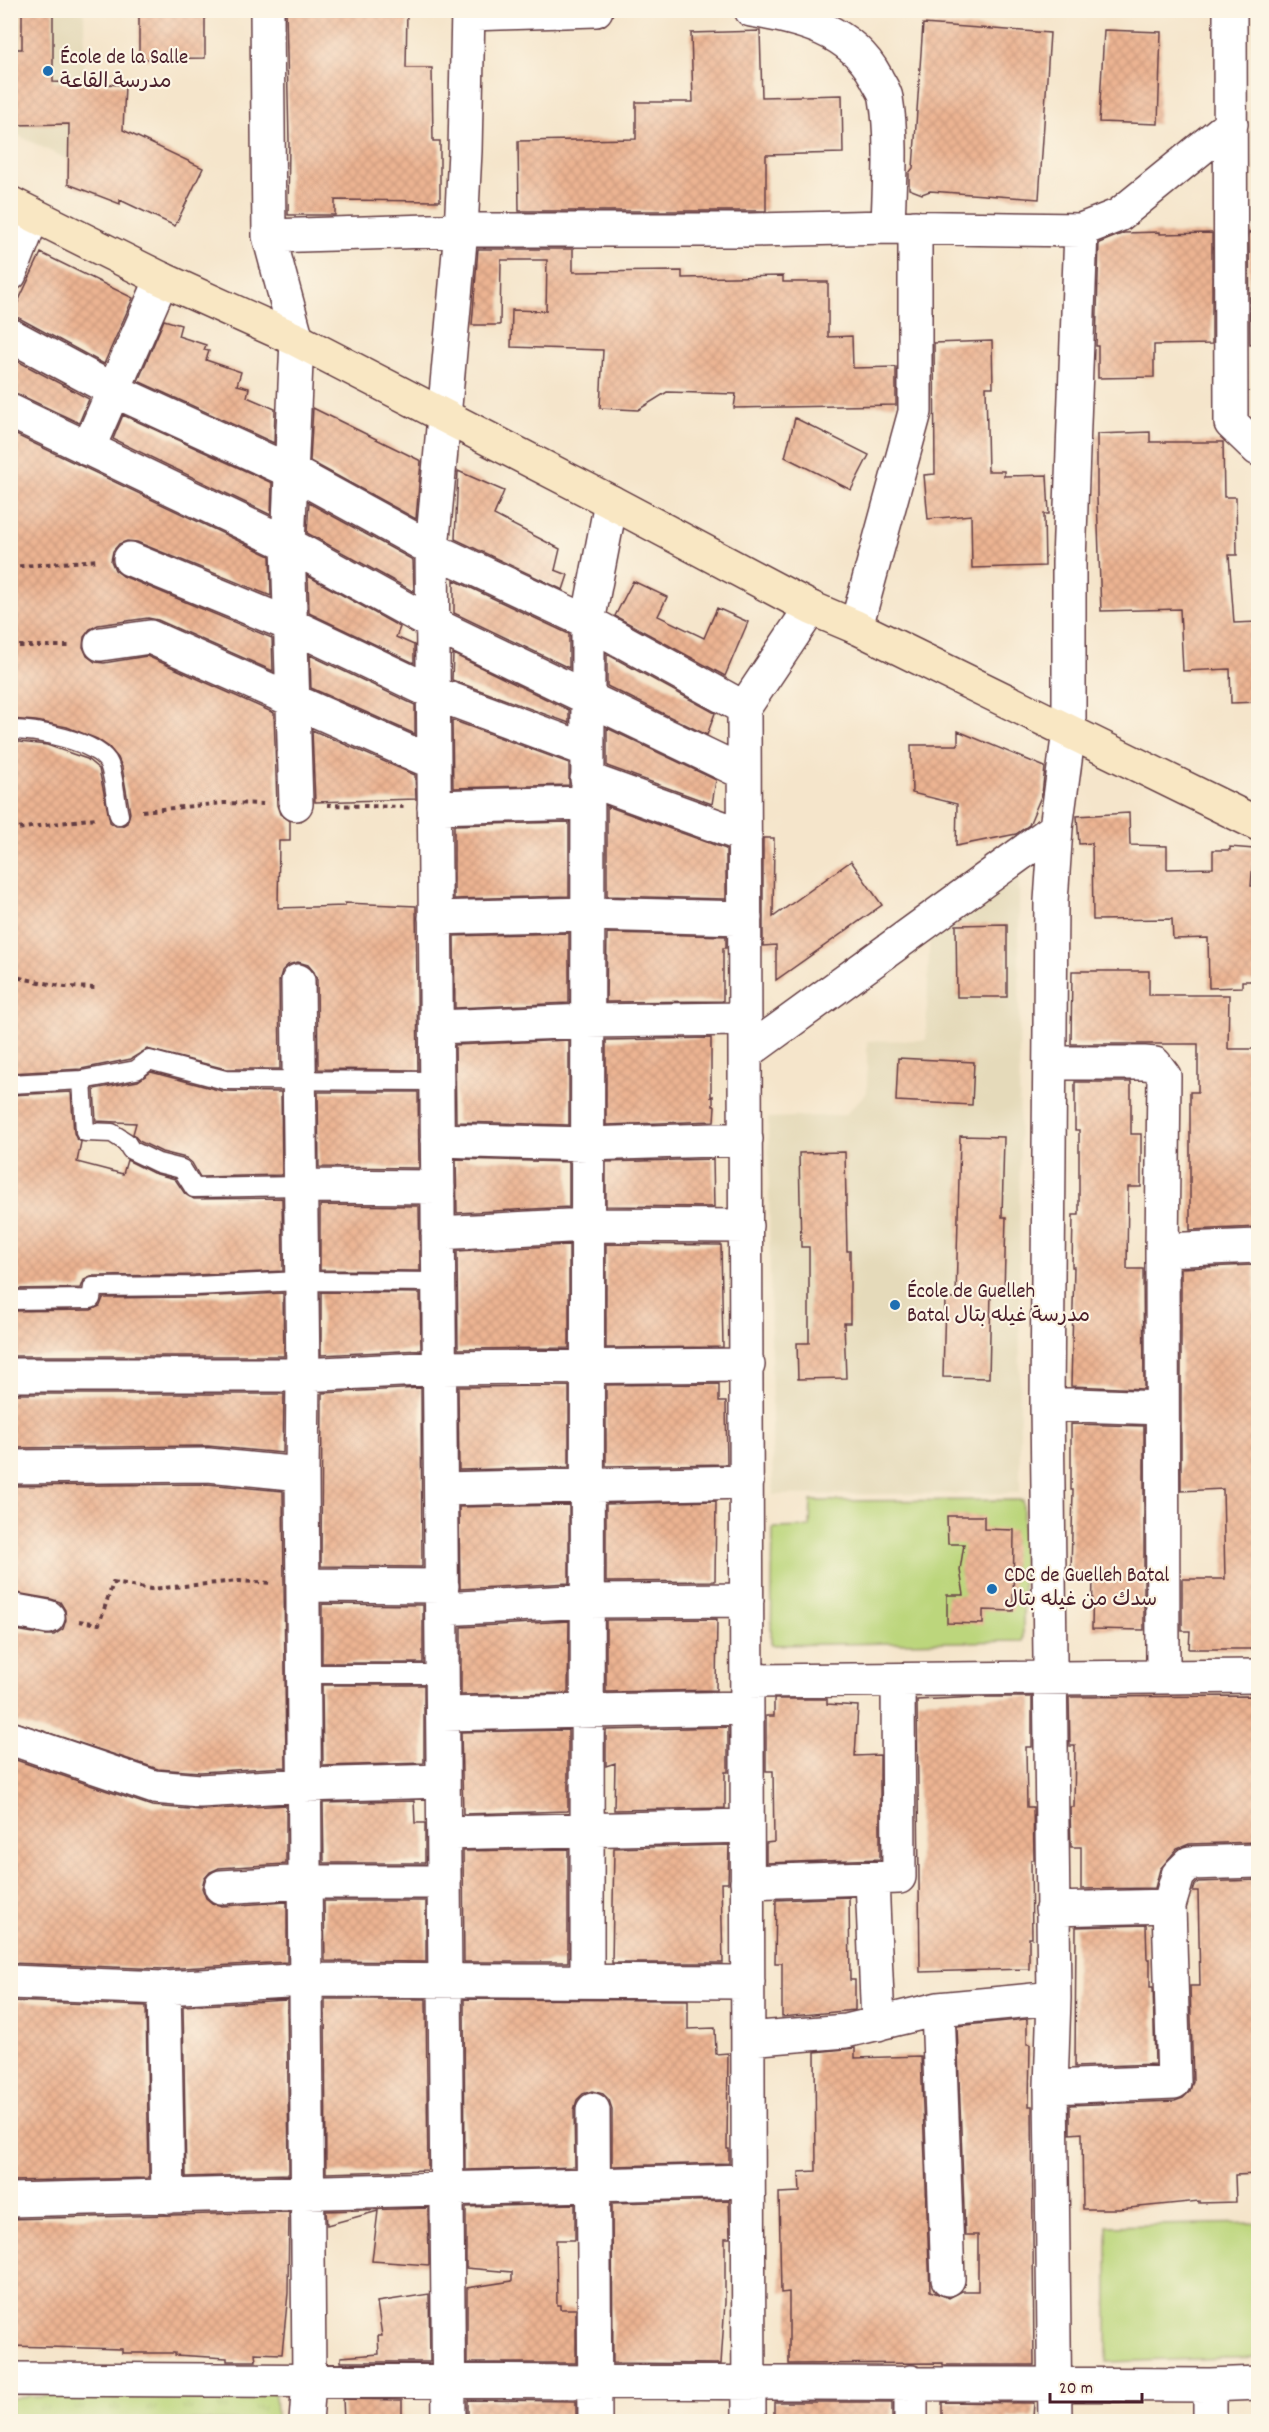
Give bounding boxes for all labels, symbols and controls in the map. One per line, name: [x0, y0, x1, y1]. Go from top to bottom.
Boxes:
place label: École de la Salle مدرسة القاعة: [60, 44, 188, 98]
marker: École de la Salle مدرسة القاعة: [41, 64, 55, 78]
place label: École de Guelleh Batal مدرسة غيله بتال: [907, 1278, 1090, 1332]
marker: École de Guelleh Batal مدرسة غيله بتال: [888, 1298, 902, 1312]
place label: CDC de Guelleh Batal سدك من غيله بتال: [1004, 1562, 1169, 1616]
marker: CDC de Guelleh Batal سدك من غيله بتال: [985, 1582, 999, 1596]
scale bar: [1050, 2366, 1142, 2404]
text: 20 m: [1059, 2377, 1093, 2402]

